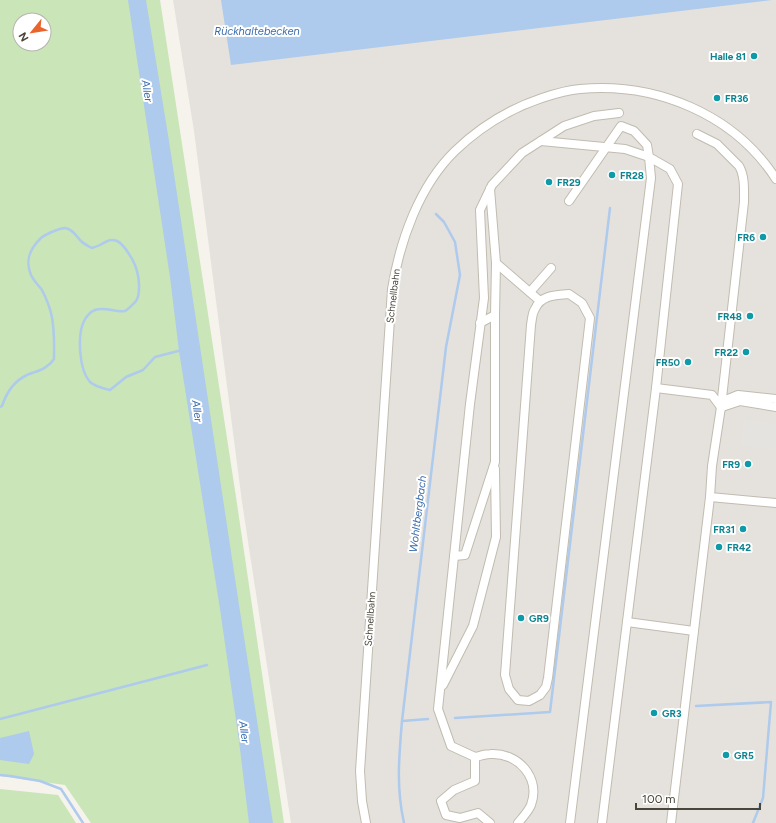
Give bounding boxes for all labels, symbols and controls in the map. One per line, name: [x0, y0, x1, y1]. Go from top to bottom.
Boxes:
north arrow: [12, 12, 52, 52]
water label: Rückhaltebecken: [214, 25, 300, 38]
text: N: [16, 30, 32, 44]
place label: Halle 81: [710, 50, 746, 63]
marker: Halle 81: [749, 51, 759, 61]
water label: Aller: [139, 78, 155, 104]
place label: FR36: [725, 92, 749, 105]
marker: FR36: [712, 93, 722, 103]
place label: FR28: [620, 169, 644, 182]
marker: FR28: [607, 170, 617, 180]
place label: FR29: [557, 176, 581, 189]
marker: FR29: [544, 177, 554, 187]
place label: FR6: [737, 231, 755, 244]
marker: FR6: [758, 232, 768, 242]
street label: Schnellbahn: [383, 268, 403, 324]
place label: FR48: [718, 310, 742, 323]
marker: FR48: [745, 311, 755, 321]
place label: FR22: [714, 346, 738, 359]
marker: FR22: [741, 347, 751, 357]
place label: FR50: [656, 356, 681, 369]
marker: FR50: [683, 357, 693, 367]
water label: Aller: [189, 398, 205, 424]
place label: FR9: [722, 458, 740, 471]
marker: FR9: [743, 459, 753, 469]
water label: Wohltbergbach: [407, 475, 429, 553]
place label: FR31: [713, 523, 735, 536]
marker: FR31: [738, 524, 748, 534]
place label: FR42: [727, 541, 751, 554]
marker: FR42: [714, 542, 724, 552]
street label: Schnellbahn: [362, 591, 378, 647]
place label: GR9: [529, 612, 549, 625]
marker: GR9: [516, 613, 526, 623]
place label: GR3: [662, 707, 682, 720]
marker: GR3: [649, 708, 659, 718]
water label: Aller: [236, 719, 252, 745]
place label: GR5: [734, 749, 754, 762]
marker: GR5: [721, 750, 731, 760]
scale bar: [636, 785, 760, 811]
text: 100 m: [642, 792, 676, 806]

